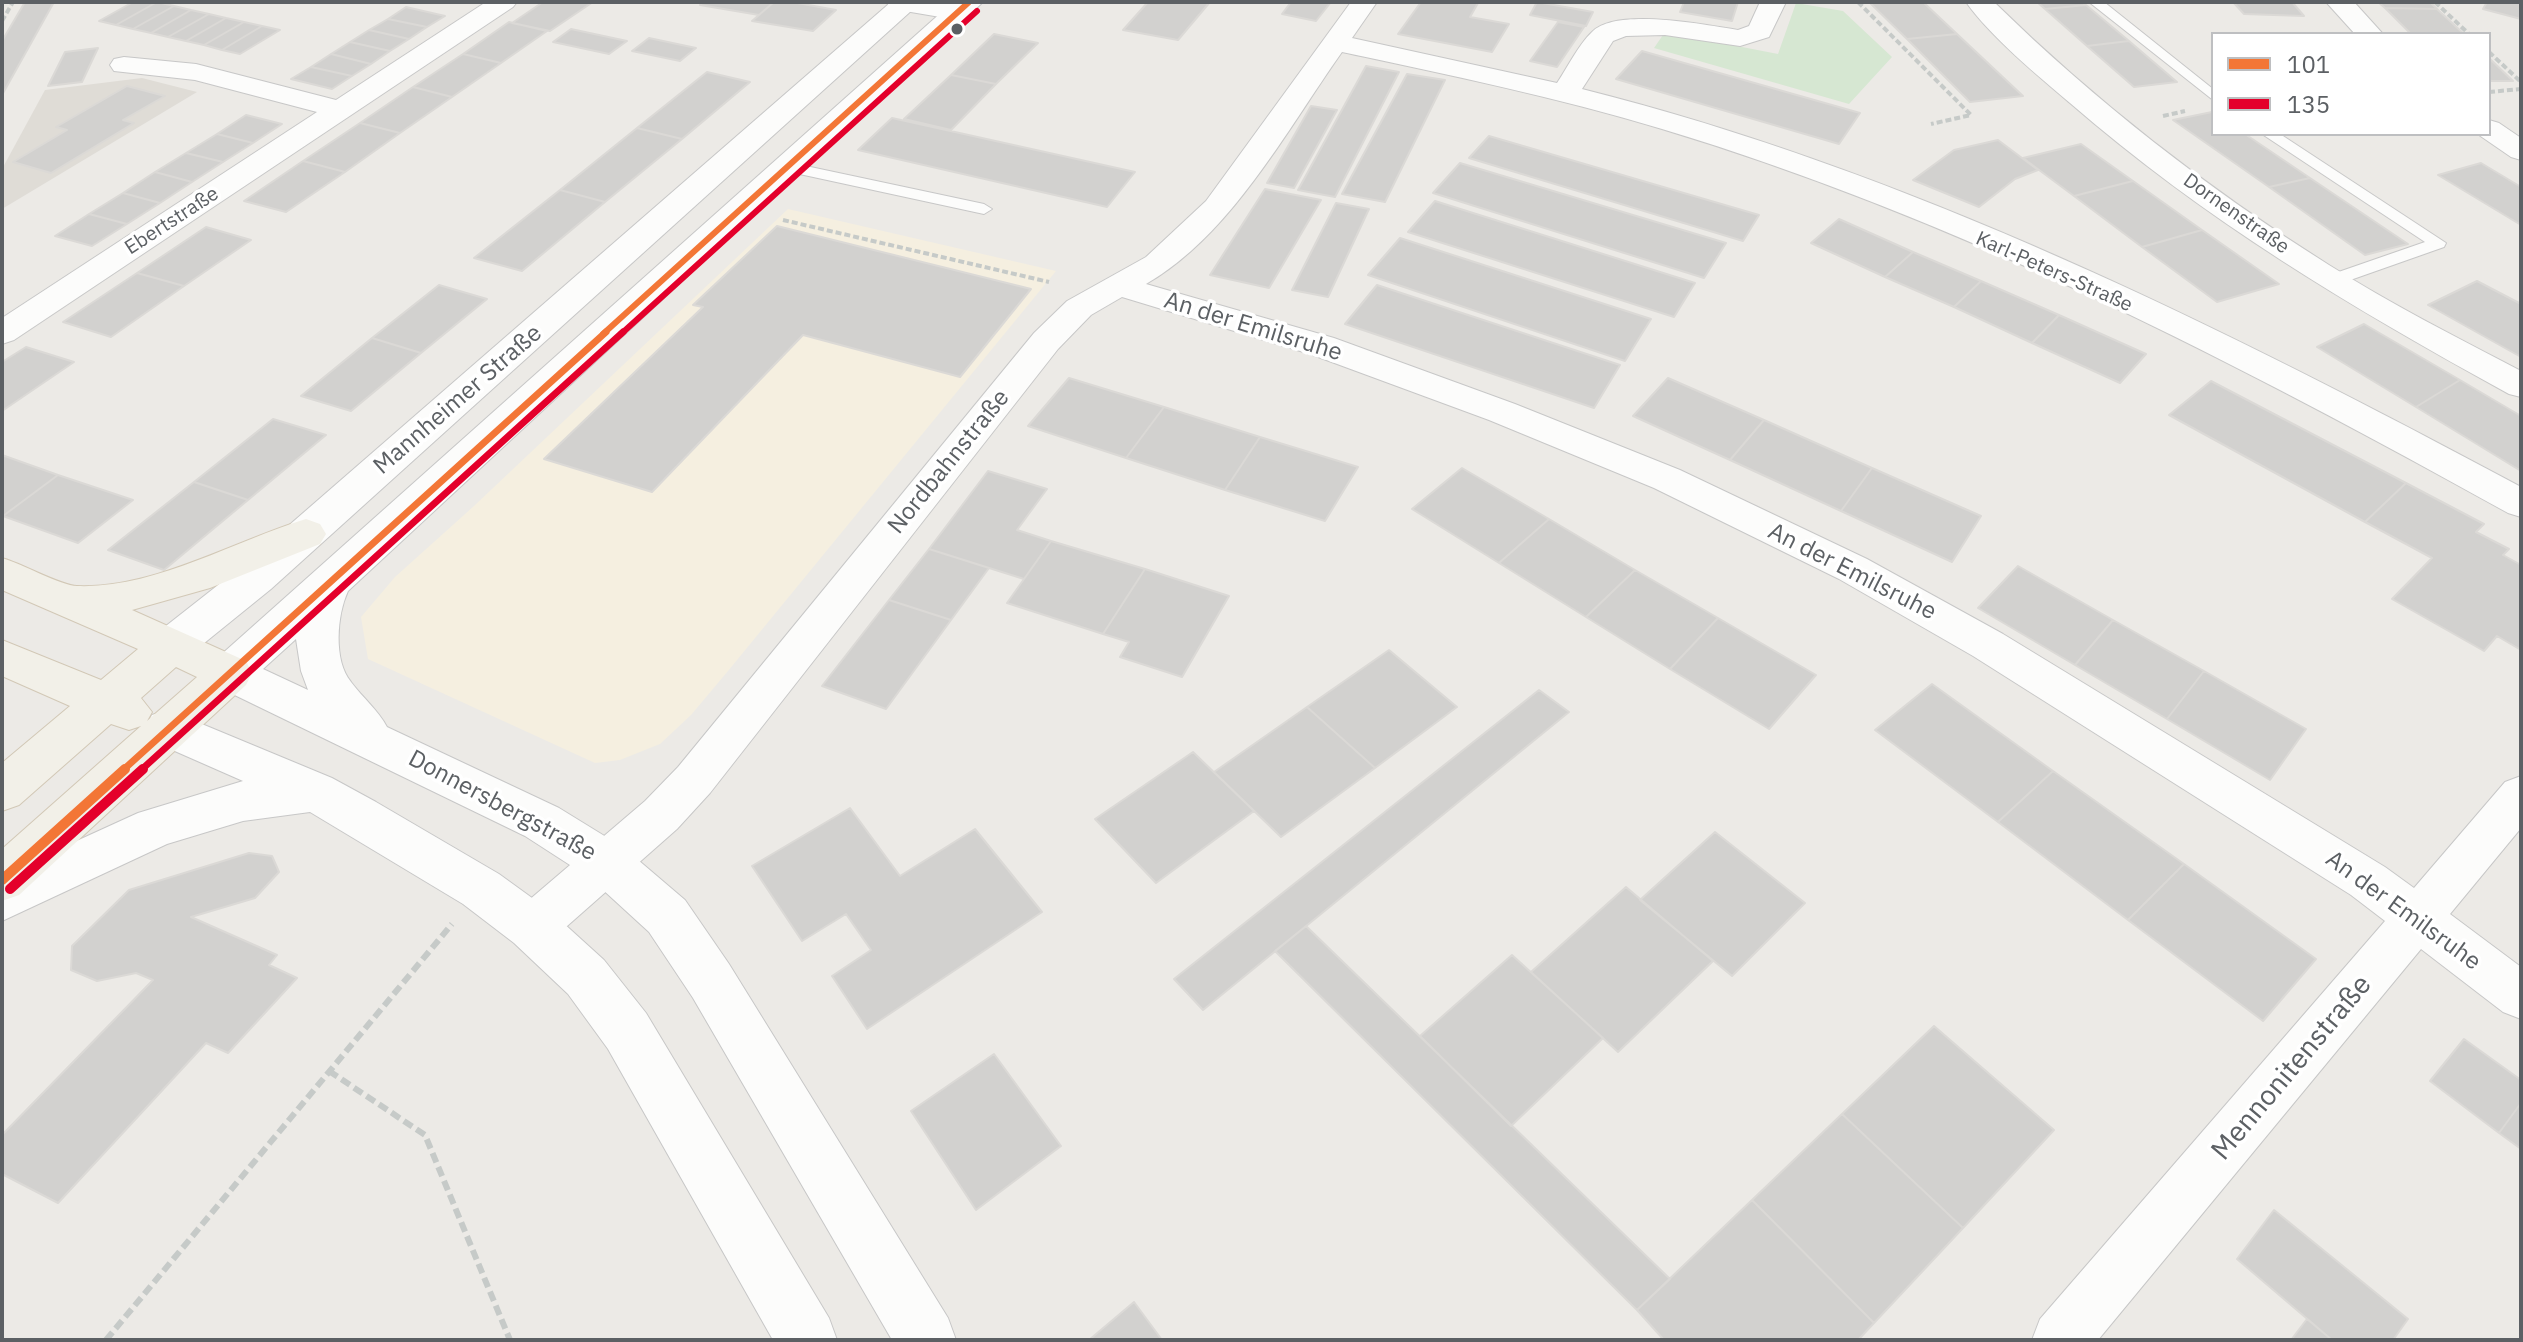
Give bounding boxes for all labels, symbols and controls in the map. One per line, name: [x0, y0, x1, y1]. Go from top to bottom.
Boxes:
unlabelled marker: [949, 21, 965, 37]
legend: [2211, 32, 2491, 136]
text: 101: [2287, 48, 2330, 80]
text: 135: [2287, 88, 2330, 120]
street label: Dornenstraße: [2178, 169, 2294, 259]
street label: Ebertstraße: [121, 182, 223, 260]
street label: Karl-Peters-Straße: [1972, 227, 2136, 317]
street label: An der Emilsruhe: [1160, 286, 1346, 368]
street label: Mannheimer Straße: [368, 319, 548, 481]
street label: Nordbahnstraße: [882, 384, 1016, 540]
street label: An der Emilsruhe: [1763, 517, 1941, 627]
street label: Donnersbergstraße: [403, 744, 601, 868]
street label: An der Emilsruhe: [2320, 845, 2486, 977]
street label: Mennonitenstraße: [2205, 969, 2379, 1167]

